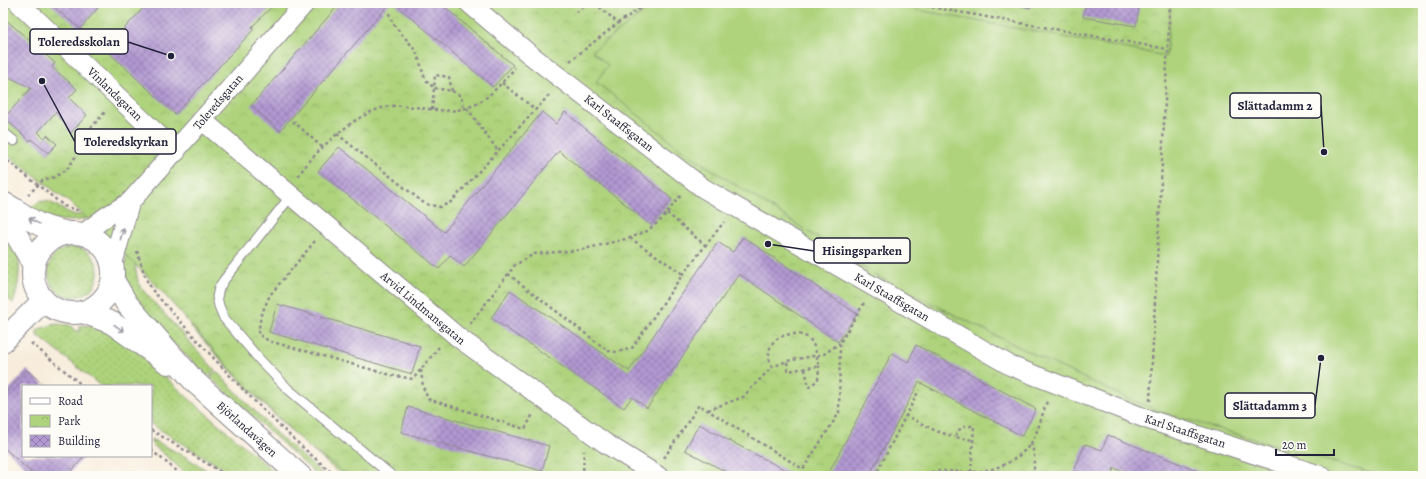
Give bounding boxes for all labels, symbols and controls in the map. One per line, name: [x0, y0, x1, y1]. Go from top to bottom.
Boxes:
callout: Toleredsskolan: [30, 29, 128, 54]
text: Toleredsskolan: [38, 33, 121, 50]
street label: Vinlandsgatan: [83, 63, 146, 125]
street label: Toleredsgatan: [189, 70, 247, 133]
street label: Karl Staaffsgatan: [581, 91, 658, 156]
callout: Slättadamm 2: [1230, 93, 1321, 118]
text: Slättadamm 2: [1237, 97, 1313, 114]
callout: Toleredskyrkan: [75, 129, 176, 154]
text: Toleredskyrkan: [84, 133, 169, 150]
one-way arrow: [29, 217, 41, 225]
one-way arrow: [119, 228, 126, 241]
callout: Hisingsparken: [814, 238, 910, 263]
text: Hisingsparken: [822, 242, 903, 259]
street label: Arvid Lindmansgatan: [376, 267, 469, 349]
street label: Karl Staaffsgatan: [851, 269, 933, 325]
one-way arrow: [113, 324, 124, 332]
legend: [22, 385, 152, 457]
text: Road: [58, 393, 84, 409]
callout: Slättadamm 3: [1225, 393, 1315, 418]
text: Slättadamm 3: [1233, 397, 1308, 414]
street label: Björlandavägen: [213, 398, 281, 461]
street label: Karl Staaffsgatan: [1142, 410, 1228, 452]
text: Park: [58, 413, 81, 429]
scale bar: [1276, 431, 1334, 457]
text: Building: [58, 433, 100, 449]
text: 20 m: [1282, 437, 1306, 453]

